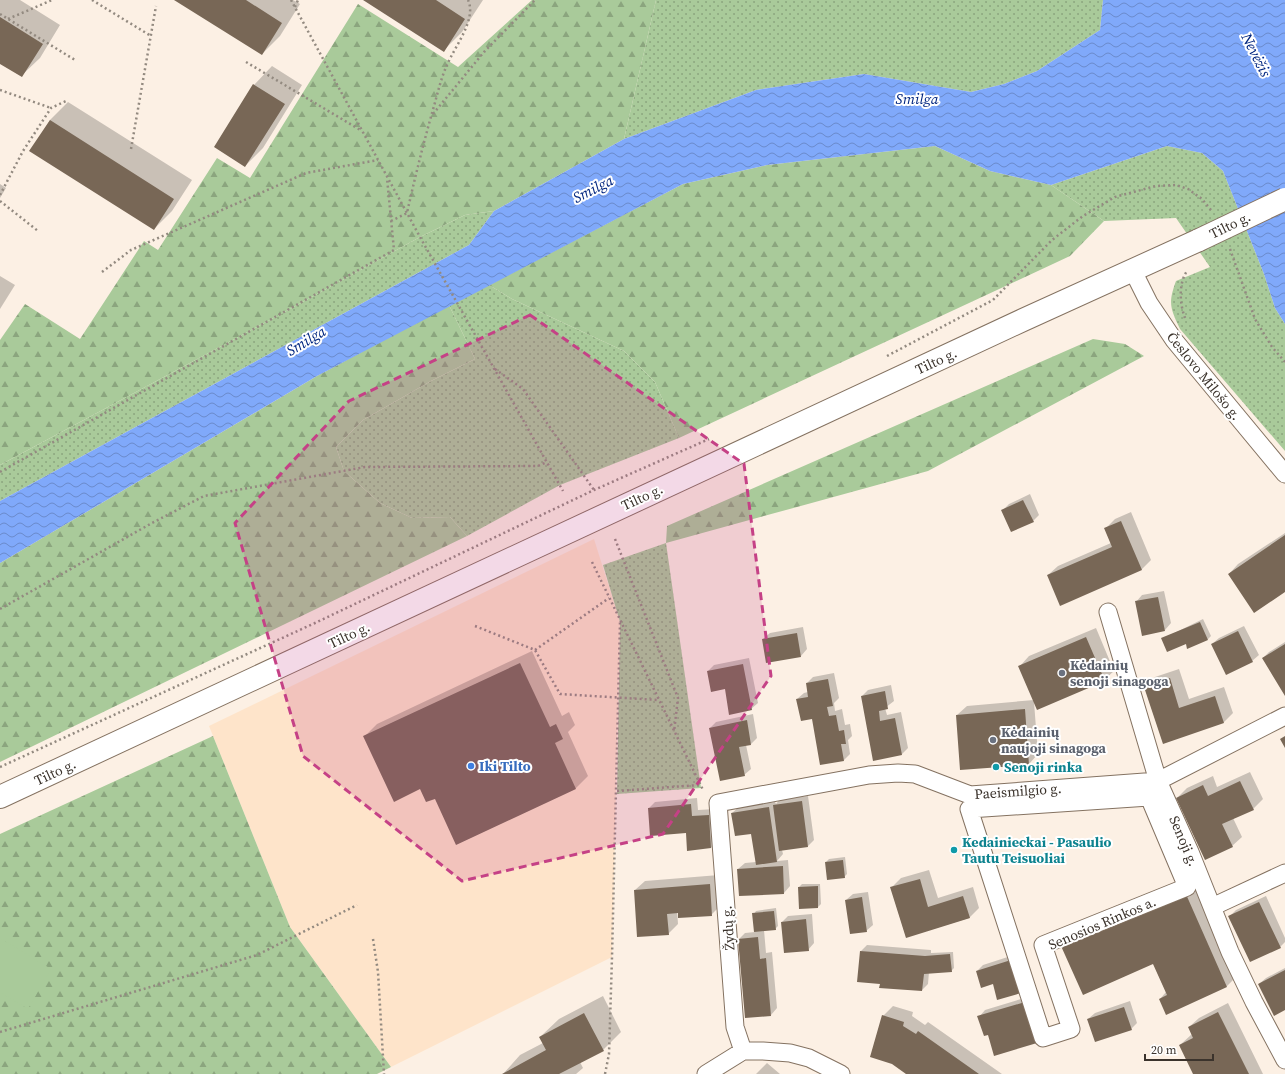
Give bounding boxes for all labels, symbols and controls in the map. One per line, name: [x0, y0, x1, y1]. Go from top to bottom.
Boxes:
water label: Nevėžis: [1236, 28, 1277, 81]
water label: Smilga: [896, 88, 939, 109]
water label: Smilga: [569, 169, 617, 208]
street label: Tilto g.: [1206, 206, 1254, 244]
water label: Smilga: [282, 320, 330, 361]
street label: Česlovo Milošo g.: [1162, 327, 1246, 425]
street label: Tilto g.: [912, 343, 960, 379]
street label: Tilto g.: [618, 479, 666, 515]
street label: Tilto g.: [325, 617, 373, 653]
place label: Kėdainių senoji sinagoga: [1070, 655, 1169, 691]
marker: Kėdainių senoji sinagoga: [1057, 668, 1067, 678]
place label: Kėdainių naujoji sinagoga: [1001, 722, 1107, 758]
marker: Kėdainių naujoji sinagoga: [988, 735, 998, 745]
street label: Tilto g.: [31, 754, 79, 790]
place label: Iki Tilto: [479, 756, 531, 776]
place label: Senoji rinka: [1004, 757, 1083, 777]
marker: Iki Tilto: [466, 761, 476, 771]
marker: Senoji rinka: [991, 762, 1001, 772]
street label: Paeismilgio g.: [974, 778, 1062, 804]
street label: Senoji g.: [1164, 813, 1204, 869]
place label: Kedainieckai - Pasaulio Tautu Teisuoliai: [962, 832, 1112, 868]
marker: Kedainieckai - Pasaulio Tautu Teisuoliai: [949, 845, 959, 855]
street label: Senosios Rinkos a.: [1045, 891, 1159, 955]
street label: Žydų g.: [716, 905, 740, 951]
scale bar: [1145, 1036, 1213, 1062]
text: 20 m: [1151, 1042, 1177, 1058]

